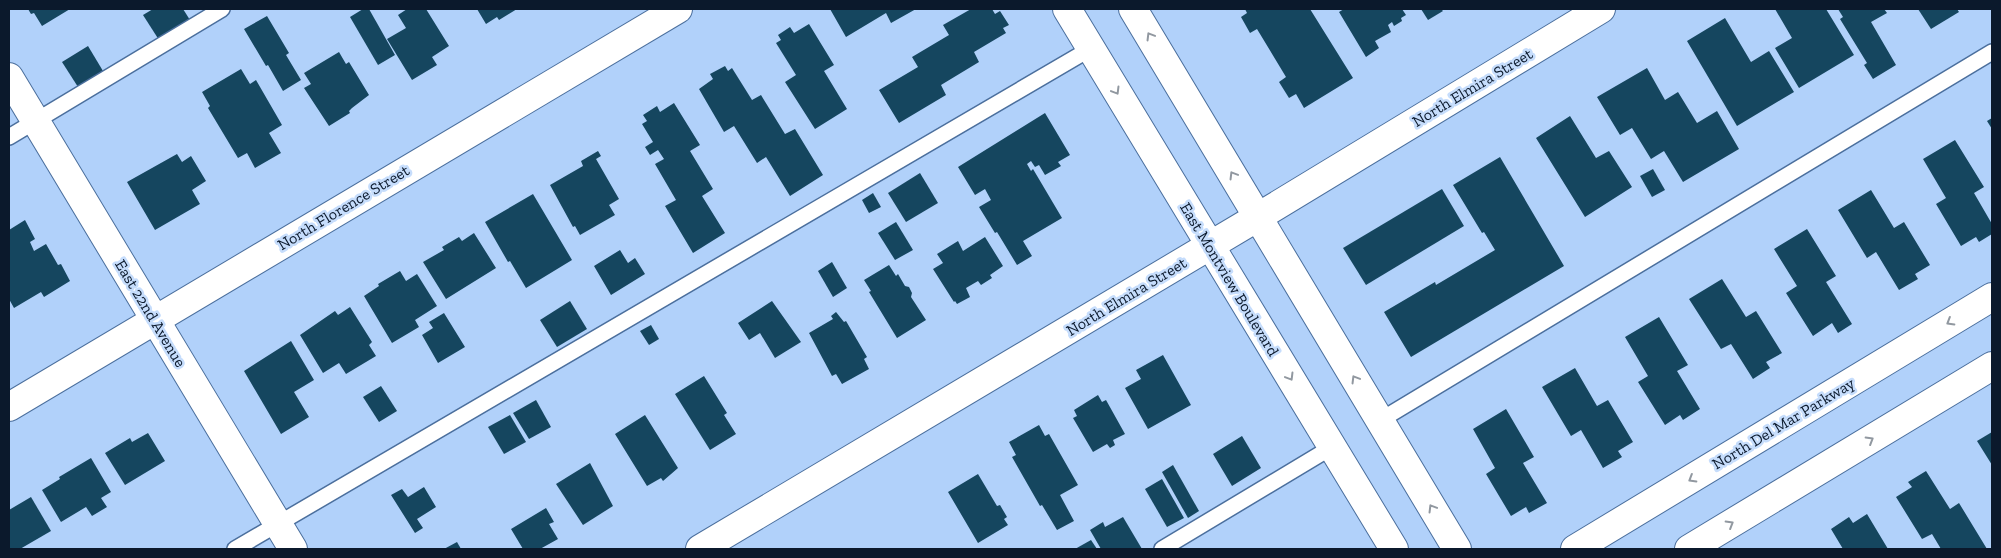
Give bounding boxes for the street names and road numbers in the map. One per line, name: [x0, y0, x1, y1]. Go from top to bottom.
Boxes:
street label: North Elmira Street: [1409, 44, 1536, 131]
street label: North Florence Street: [274, 161, 413, 254]
street label: East Montview Boulevard: [1176, 199, 1283, 360]
street label: North Elmira Street: [1063, 253, 1190, 340]
street label: East 22nd Avenue: [111, 256, 190, 370]
street label: North Del Mar Parkway: [1709, 373, 1859, 473]

